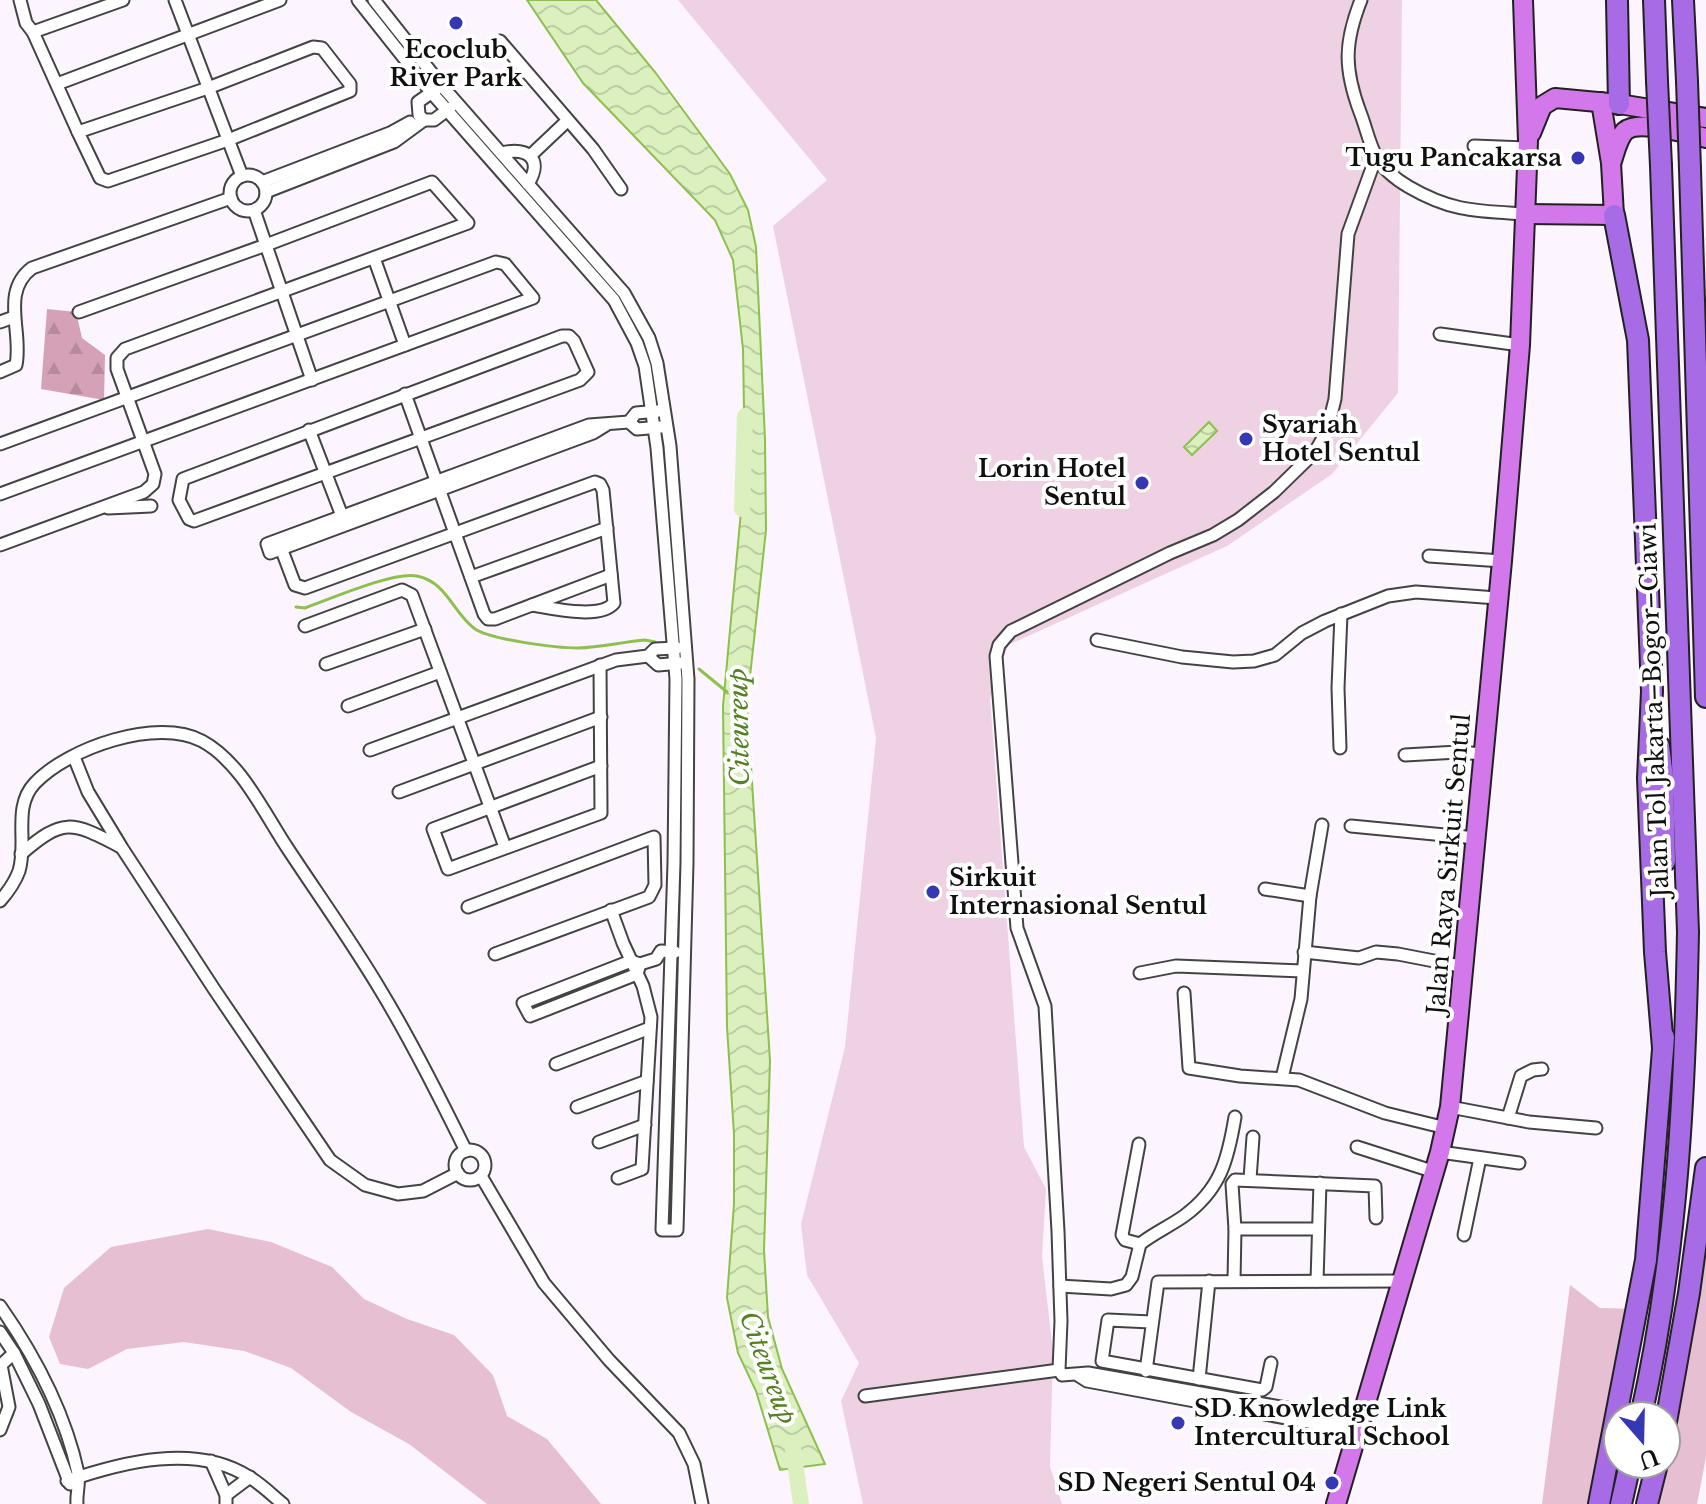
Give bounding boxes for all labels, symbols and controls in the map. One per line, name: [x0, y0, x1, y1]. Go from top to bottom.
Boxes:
marker: Ecoclub River Park: [447, 14, 465, 32]
place label: Ecoclub River Park: [389, 35, 524, 92]
place label: Tugu Pancakarsa: [1346, 143, 1562, 172]
marker: Tugu Pancakarsa: [1569, 149, 1587, 167]
place label: Syariah Hotel Sentul: [1262, 410, 1421, 467]
marker: Syariah Hotel Sentul: [1237, 430, 1255, 448]
place label: Lorin Hotel Sentul: [978, 454, 1126, 511]
marker: Lorin Hotel Sentul: [1133, 474, 1151, 492]
street label: Jalan Tol Jakarta–Bogor–Ciawi: [1632, 522, 1675, 901]
water label: Citeureup: [722, 668, 756, 786]
street label: Jalan Raya Sirkuit Sentul: [1421, 712, 1476, 1019]
place label: Sirkuit Internasional Sentul: [949, 863, 1208, 920]
marker: Sirkuit Internasional Sentul: [924, 883, 942, 901]
water label: Citeureup: [733, 1307, 803, 1429]
place label: SD Knowledge Link Intercultural School: [1194, 1394, 1450, 1451]
north arrow: [1602, 1400, 1682, 1480]
marker: SD Knowledge Link Intercultural School: [1169, 1414, 1187, 1432]
text: U: [1634, 1442, 1662, 1475]
place label: SD Negeri Sentul 04: [1058, 1468, 1316, 1497]
marker: SD Negeri Sentul 04: [1323, 1474, 1341, 1492]

